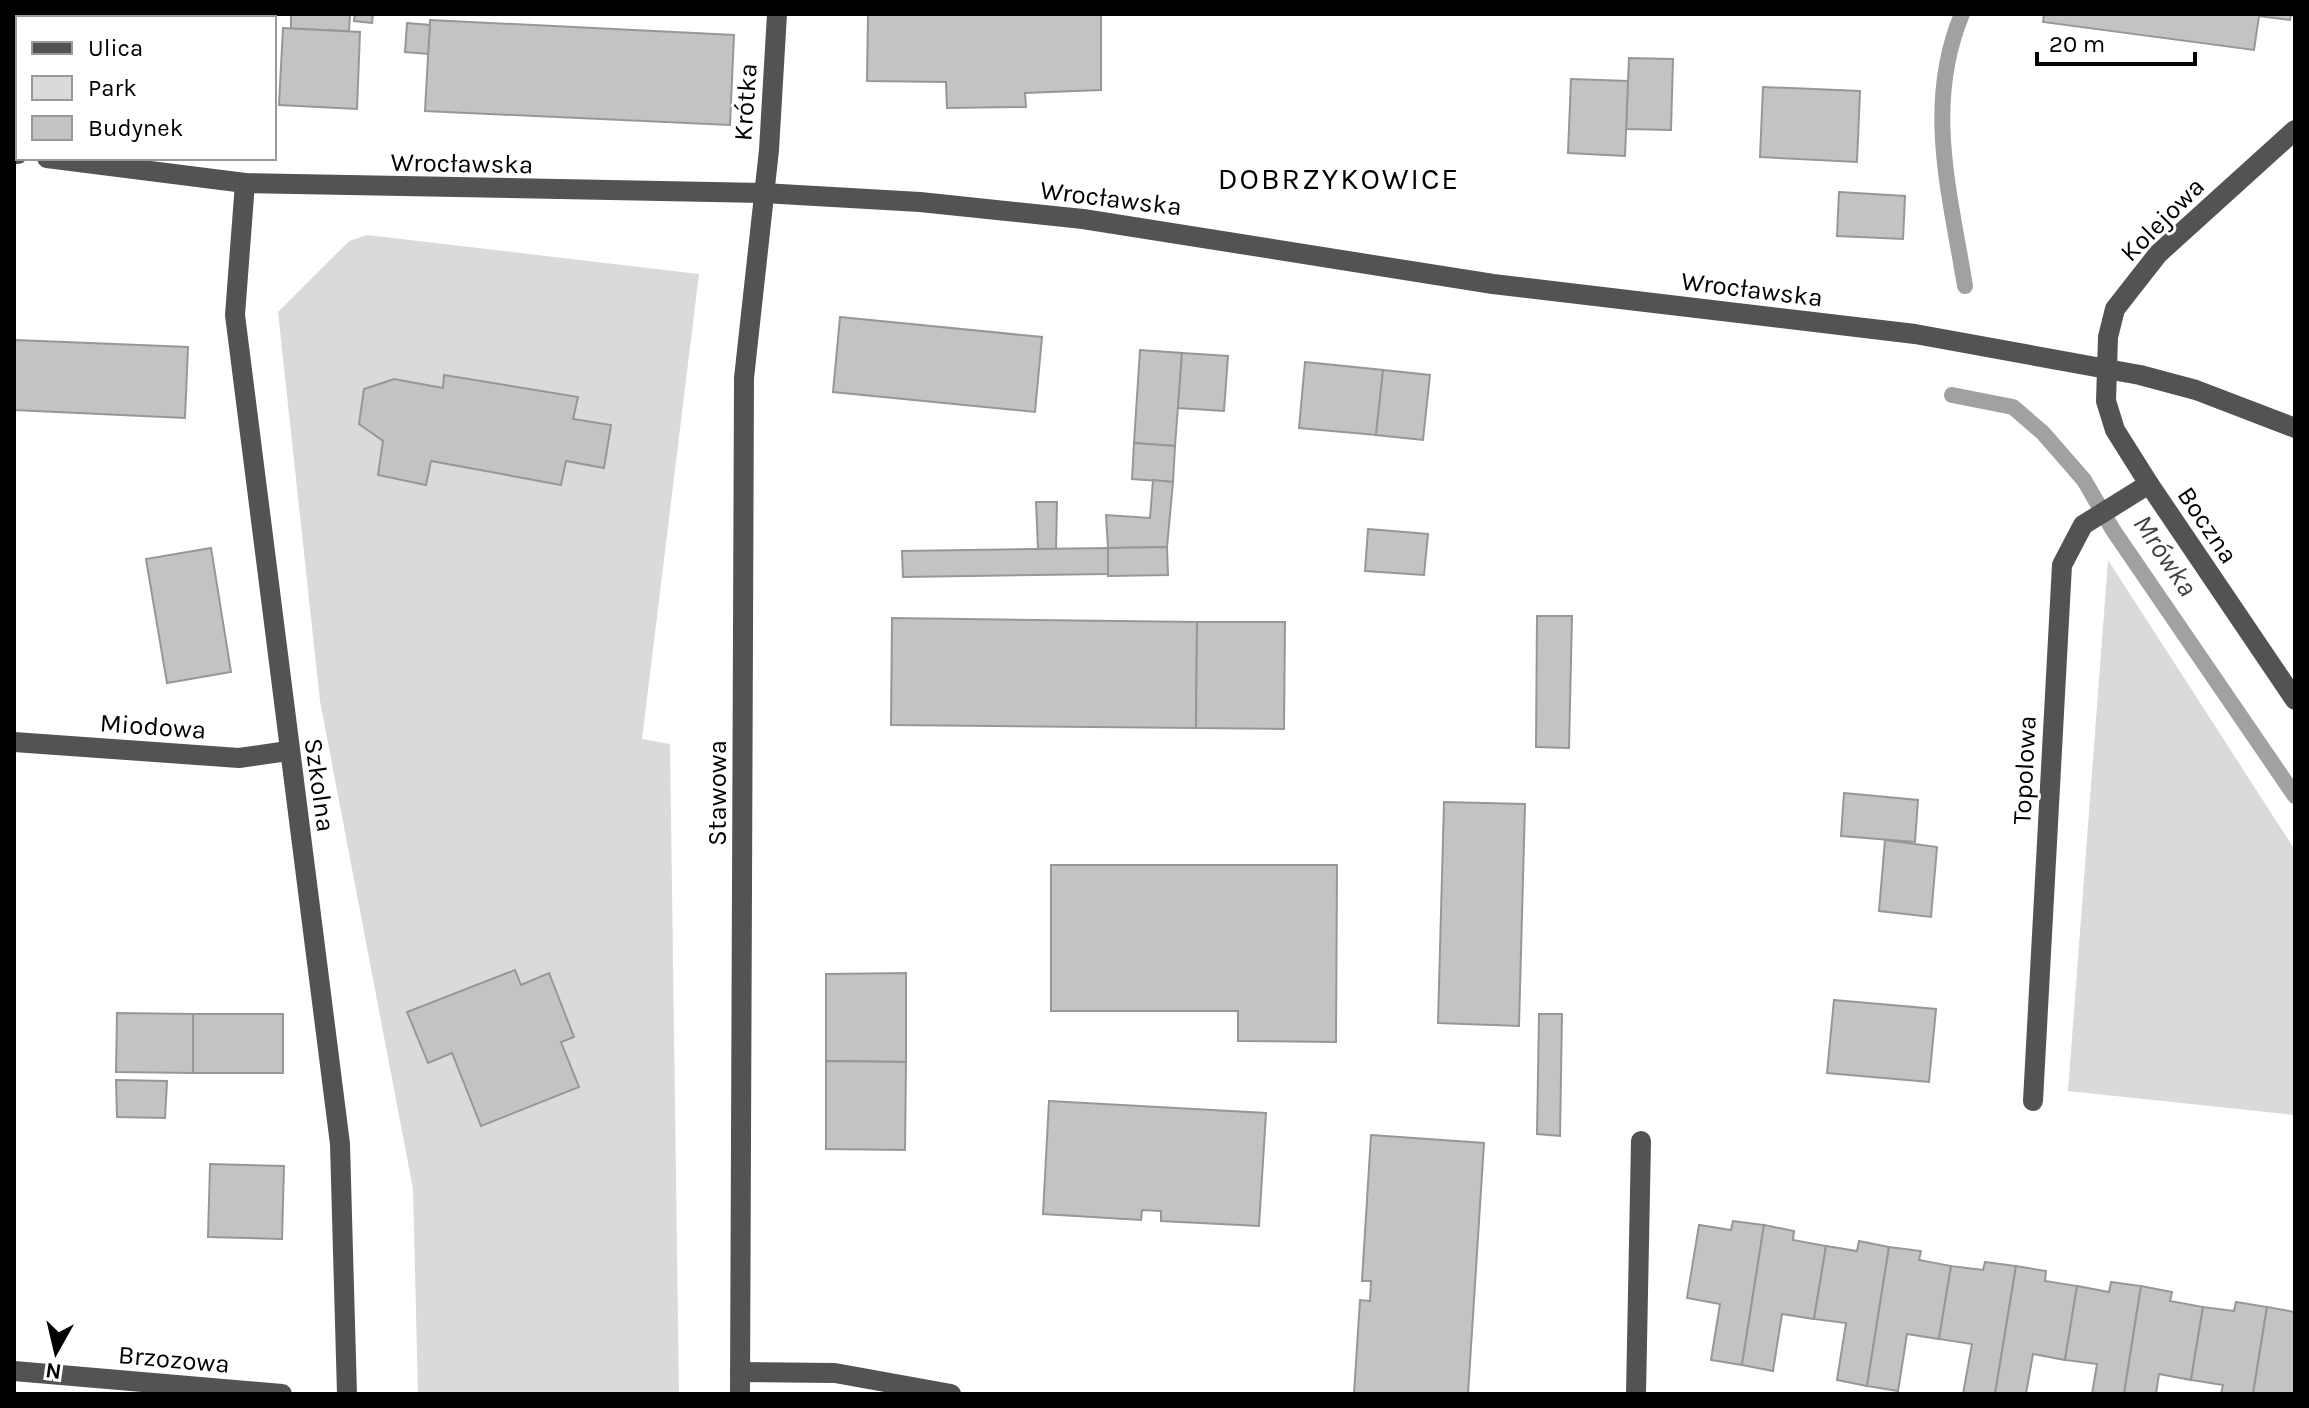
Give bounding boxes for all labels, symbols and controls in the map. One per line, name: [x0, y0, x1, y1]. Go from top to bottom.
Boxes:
legend: [16, 16, 276, 160]
scale bar: [2037, 16, 2195, 66]
text: 20 m: [2049, 30, 2105, 58]
text: Ulica: [88, 34, 143, 62]
street label: Krótka: [727, 62, 764, 142]
text: Park: [88, 74, 137, 102]
text: Budynek: [88, 114, 183, 142]
street label: Wrocławska: [390, 147, 534, 180]
district label: DOBRZYKOWICE: [1218, 161, 1460, 197]
street label: Kolejowa: [2114, 171, 2211, 268]
street label: Wrocławska: [1038, 174, 1184, 223]
street label: Wrocławska: [1679, 265, 1825, 314]
street label: Boczna: [2171, 481, 2245, 570]
water label: Mrówka: [2126, 508, 2205, 602]
street label: Miodowa: [99, 707, 207, 746]
street label: Topolowa: [2006, 715, 2043, 825]
street label: Szkolna: [298, 736, 341, 834]
street label: Stawowa: [702, 740, 733, 846]
north arrow: [16, 1312, 96, 1392]
street label: Brzozowa: [117, 1339, 231, 1380]
text: N: [44, 1357, 63, 1385]

